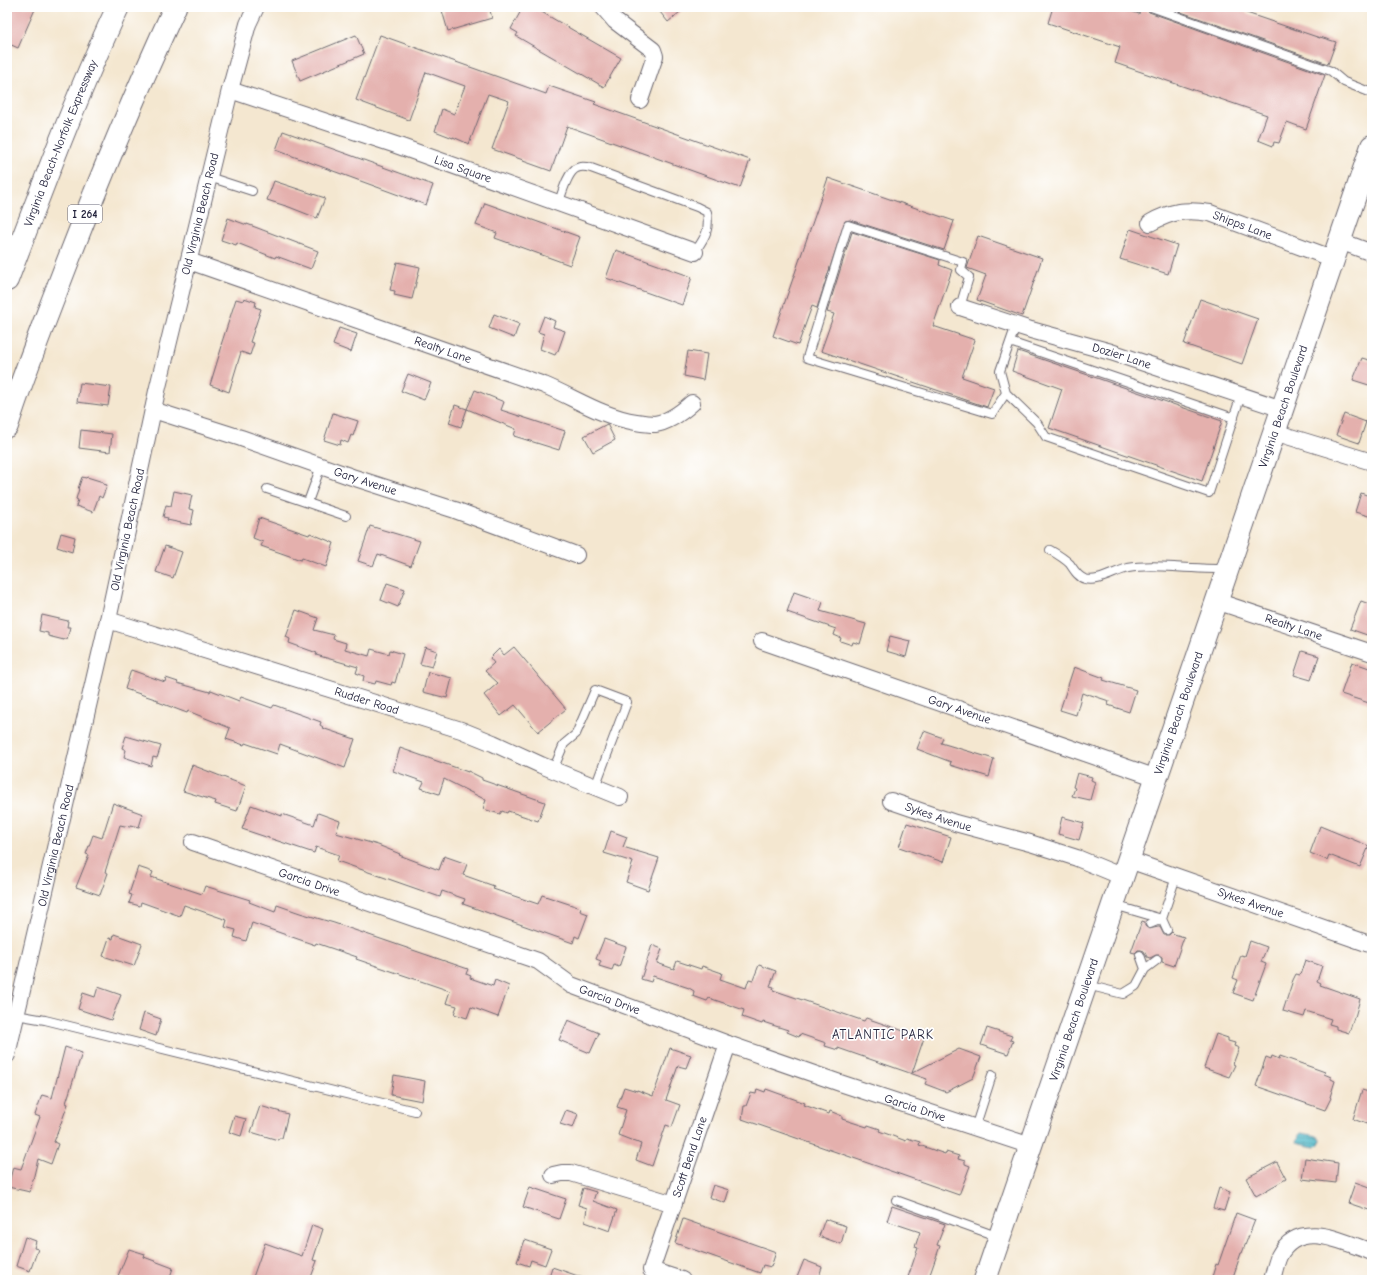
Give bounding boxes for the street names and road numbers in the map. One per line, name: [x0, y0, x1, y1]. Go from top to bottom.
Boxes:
street label: Virginia Beach-Norfolk Expressway: [21, 57, 101, 228]
street label: Old Virginia Beach Road: [178, 152, 221, 276]
street label: Lisa Square: [433, 152, 493, 186]
road number: I 264: [68, 205, 102, 223]
street label: Shipps Lane: [1211, 208, 1274, 242]
street label: Realty Lane: [413, 333, 473, 366]
street label: Dozier Lane: [1091, 340, 1153, 372]
street label: Virginia Beach Boulevard: [1256, 343, 1310, 470]
street label: Gary Avenue: [332, 464, 399, 498]
street label: Old Virginia Beach Road: [107, 467, 147, 592]
street label: Realty Lane: [1263, 611, 1324, 643]
street label: Virginia Beach Boulevard: [1151, 650, 1206, 776]
street label: Rudder Road: [333, 684, 401, 717]
street label: Gary Avenue: [926, 692, 993, 727]
street label: Old Virginia Beach Road: [35, 783, 77, 908]
street label: Sykes Avenue: [903, 799, 973, 834]
street label: Garcia Drive: [277, 865, 342, 899]
street label: Sykes Avenue: [1216, 885, 1286, 921]
street label: Virginia Beach Boulevard: [1046, 957, 1101, 1083]
street label: Garcia Drive: [577, 982, 642, 1017]
street label: Garcia Drive: [882, 1091, 947, 1124]
street label: Scott Bend Lane: [669, 1115, 710, 1199]

